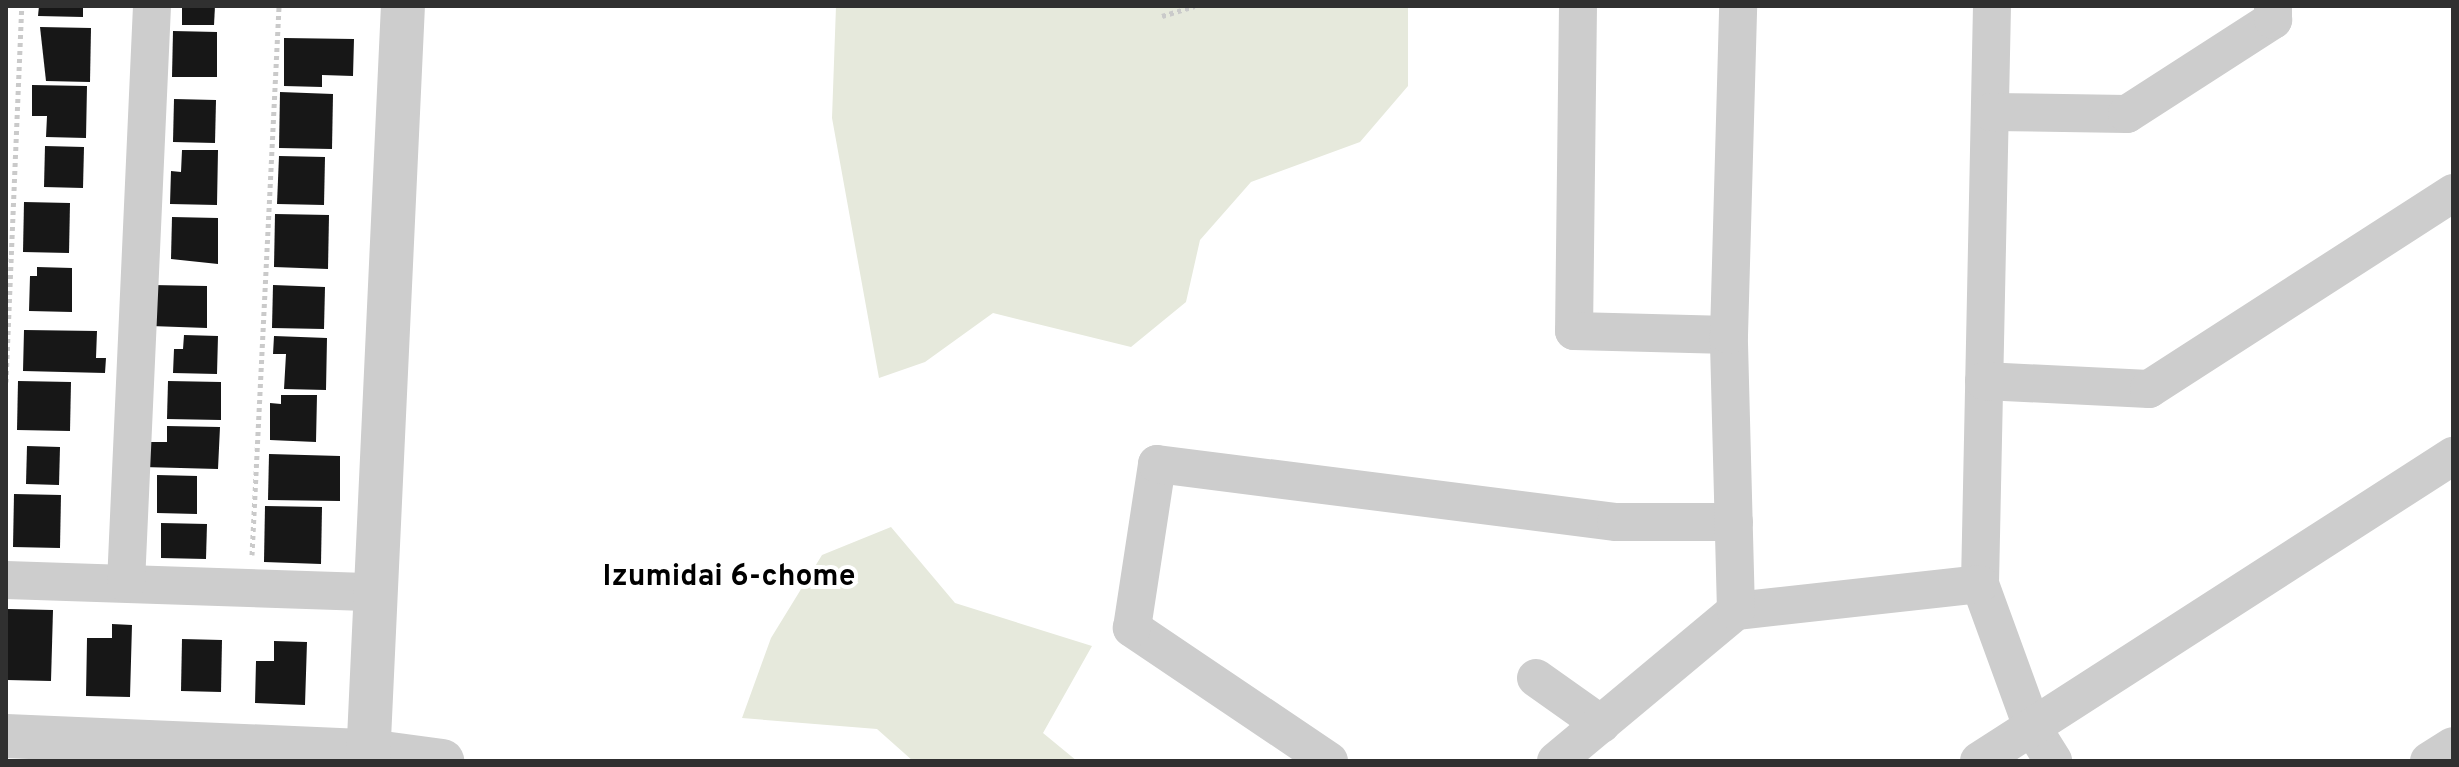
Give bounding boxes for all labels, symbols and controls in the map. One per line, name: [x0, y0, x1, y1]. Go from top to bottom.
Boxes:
district label: Izumidai 6-chome: [603, 560, 855, 596]

